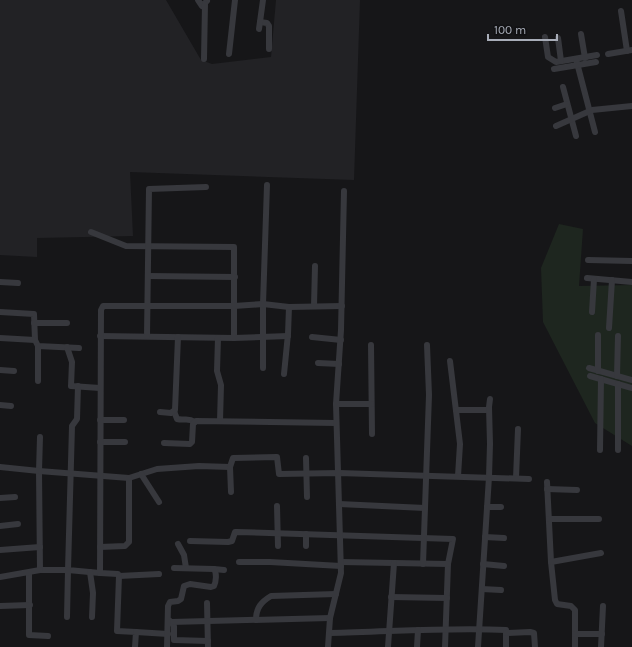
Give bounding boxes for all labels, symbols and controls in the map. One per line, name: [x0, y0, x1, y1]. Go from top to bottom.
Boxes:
scale bar: [488, 16, 557, 42]
text: 100 m: [494, 23, 526, 37]

